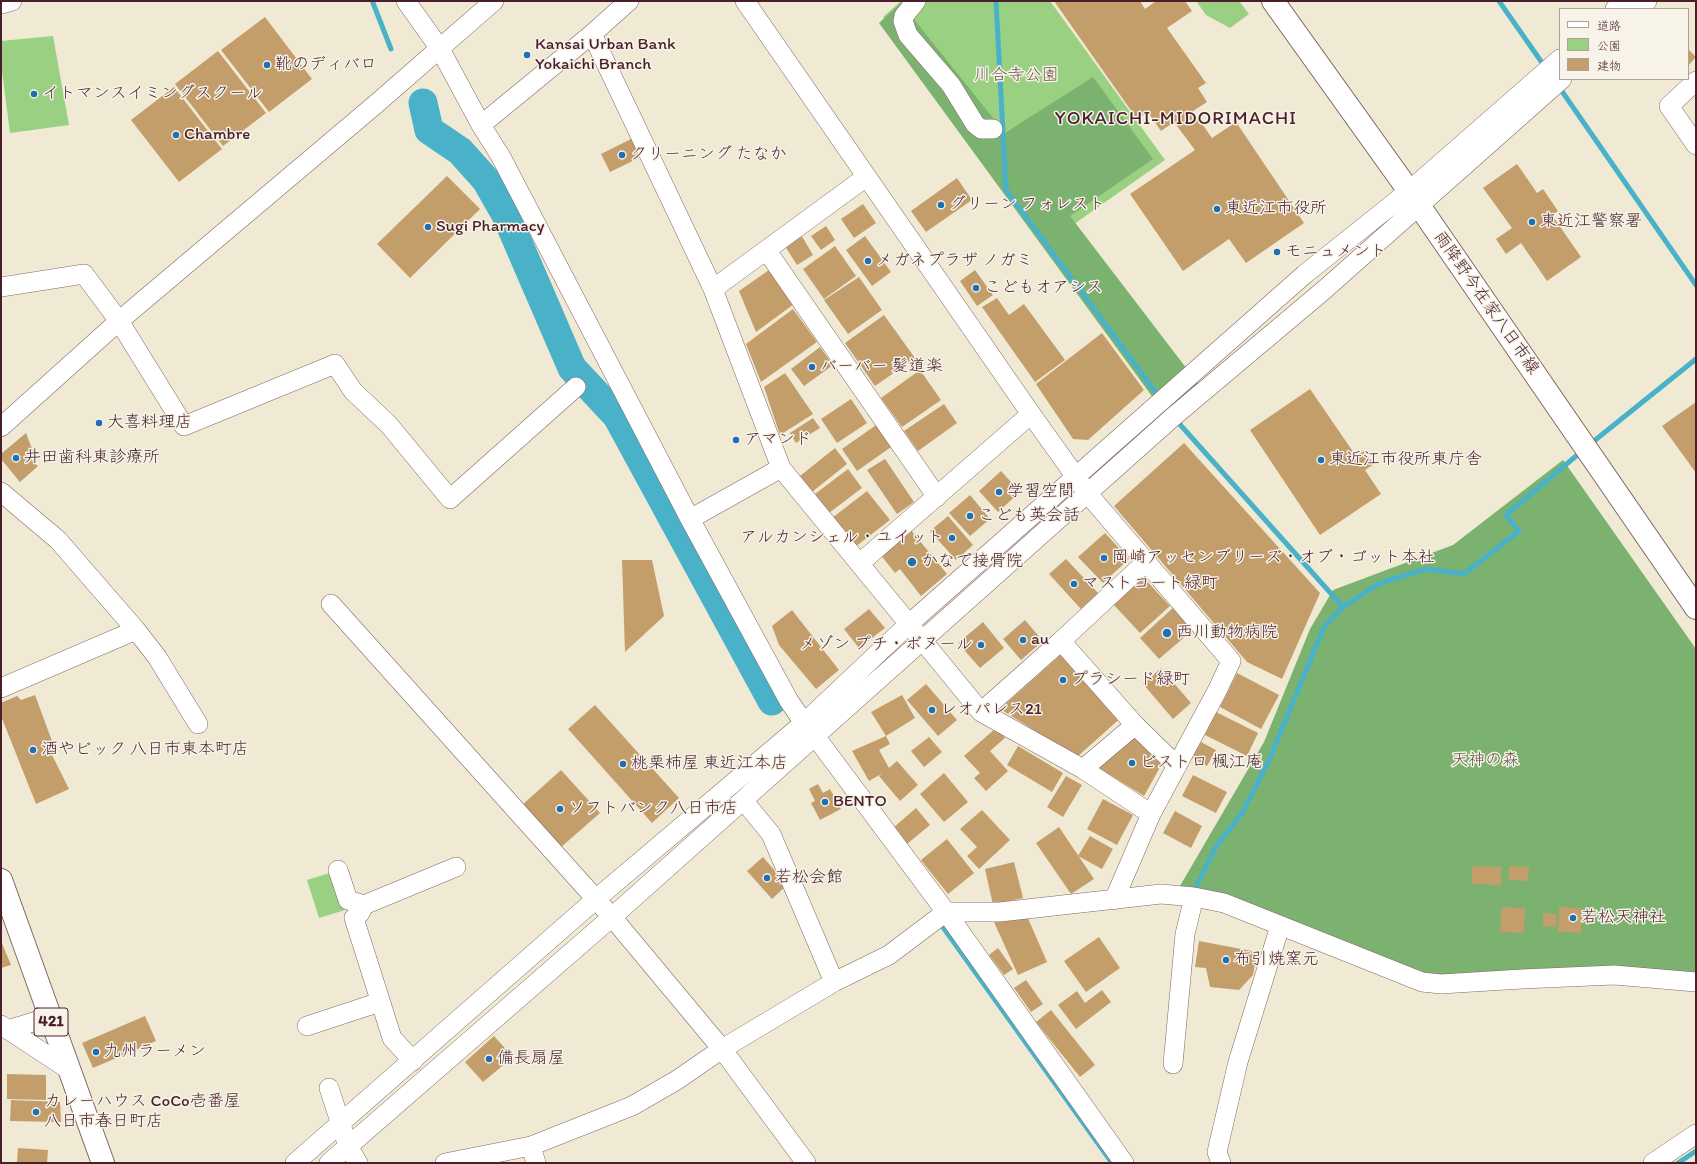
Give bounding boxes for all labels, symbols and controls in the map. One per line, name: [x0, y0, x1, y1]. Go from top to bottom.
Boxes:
legend: [1559, 8, 1689, 80]
text: 道路: [1597, 19, 1621, 33]
place label: Kansai Urban Bank Yokaichi Branch: [535, 35, 676, 75]
text: 公園: [1597, 39, 1621, 53]
marker: Kansai Urban Bank Yokaichi Branch: [522, 50, 532, 60]
place label: 靴のディバロ: [275, 55, 377, 75]
text: 建物: [1597, 59, 1621, 73]
marker: 靴のディバロ: [262, 60, 272, 70]
park label: 川合寺公園: [974, 66, 1058, 86]
place label: イトマンスイミングスクール: [42, 84, 263, 104]
marker: イトマンスイミングスクール: [29, 89, 39, 99]
district label: YOKAICHI-MIDORIMACHI: [1056, 108, 1296, 130]
place label: Chambre: [184, 125, 250, 145]
marker: Chambre: [171, 130, 181, 140]
place label: クリーニング たなか: [630, 145, 787, 165]
marker: クリーニング たなか: [617, 150, 627, 160]
place label: グリーン フォレスト: [949, 195, 1106, 215]
place label: 東近江市役所: [1225, 199, 1327, 219]
marker: グリーン フォレスト: [936, 200, 946, 210]
marker: 東近江市役所: [1212, 204, 1222, 214]
place label: 東近江警察署: [1540, 212, 1642, 232]
place label: Sugi Pharmacy: [436, 217, 545, 237]
marker: 東近江警察署: [1527, 217, 1537, 227]
marker: Sugi Pharmacy: [423, 222, 433, 232]
street label: 雨降野今在家八日市線: [1429, 228, 1543, 378]
place label: モニュメント: [1285, 242, 1387, 262]
marker: モニュメント: [1272, 247, 1282, 257]
place label: メガネプラザ ノガミ: [876, 251, 1033, 271]
marker: メガネプラザ ノガミ: [863, 256, 873, 266]
place label: こどもオアシス: [984, 278, 1103, 298]
marker: こどもオアシス: [971, 283, 981, 293]
place label: バーバー 髪道楽: [820, 357, 943, 377]
marker: バーバー 髪道楽: [807, 362, 817, 372]
place label: 大喜料理店: [107, 413, 192, 433]
marker: 大喜料理店: [94, 418, 104, 428]
place label: アマンド: [744, 430, 812, 450]
marker: アマンド: [731, 435, 741, 445]
place label: 井田歯科東診療所: [24, 448, 160, 468]
place label: 東近江市役所東庁舎: [1329, 450, 1482, 470]
marker: 井田歯科東診療所: [11, 453, 21, 463]
marker: 東近江市役所東庁舎: [1316, 455, 1326, 465]
place label: 学習空間: [1007, 482, 1075, 502]
marker: 学習空間: [994, 487, 1004, 497]
place label: こども英会話: [978, 506, 1080, 526]
marker: こども英会話: [965, 511, 975, 521]
place label: アルカンシェル・ユイット: [740, 528, 944, 548]
marker: アルカンシェル・ユイット: [947, 533, 957, 543]
place label: 岡崎アッセンブリーズ・オブ・ゴット本社: [1112, 548, 1435, 568]
place label: かなで接骨院: [921, 552, 1023, 572]
marker: 岡崎アッセンブリーズ・オブ・ゴット本社: [1099, 553, 1109, 563]
marker: かなで接骨院: [906, 556, 918, 568]
place label: マストコート緑町: [1082, 574, 1218, 594]
marker: マストコート緑町: [1069, 579, 1079, 589]
place label: 西川動物病院: [1176, 623, 1278, 643]
marker: 西川動物病院: [1161, 627, 1173, 639]
place label: au: [1031, 630, 1049, 650]
place label: メゾン プチ・ボヌール: [799, 635, 973, 655]
marker: au: [1018, 635, 1028, 645]
marker: メゾン プチ・ボヌール: [976, 640, 986, 650]
place label: プラシード緑町: [1071, 670, 1190, 690]
marker: プラシード緑町: [1058, 675, 1068, 685]
place label: レオパレス21: [940, 700, 1042, 720]
marker: レオパレス21: [927, 705, 937, 715]
place label: 酒やビック 八日市東本町店: [41, 740, 249, 760]
marker: 酒やビック 八日市東本町店: [28, 745, 38, 755]
park label: 天神の森: [1451, 751, 1519, 771]
place label: ビストロ 楓江庵: [1140, 753, 1263, 773]
place label: 桃栗柿屋 東近江本店: [631, 754, 788, 774]
marker: ビストロ 楓江庵: [1127, 758, 1137, 768]
marker: 桃栗柿屋 東近江本店: [618, 759, 628, 769]
place label: BENTO: [833, 792, 887, 812]
marker: BENTO: [820, 797, 830, 807]
place label: ソフトバンク八日市店: [568, 799, 738, 819]
marker: ソフトバンク八日市店: [555, 804, 565, 814]
place label: 若松会館: [775, 868, 843, 888]
marker: 若松会館: [762, 873, 772, 883]
place label: 若松天神社: [1581, 908, 1666, 928]
marker: 若松天神社: [1568, 913, 1578, 923]
place label: 布引焼窯元: [1234, 950, 1319, 970]
marker: 布引焼窯元: [1221, 955, 1231, 965]
road number: 421: [34, 1008, 68, 1036]
place label: 九州ラーメン: [104, 1042, 206, 1062]
marker: 九州ラーメン: [91, 1047, 101, 1057]
place label: 備長扇屋: [497, 1049, 565, 1069]
marker: 備長扇屋: [484, 1054, 494, 1064]
place label: カレーハウス CoCo壱番屋 八日市春日町店: [44, 1092, 241, 1132]
marker: カレーハウス CoCo壱番屋 八日市春日町店: [31, 1107, 41, 1117]

